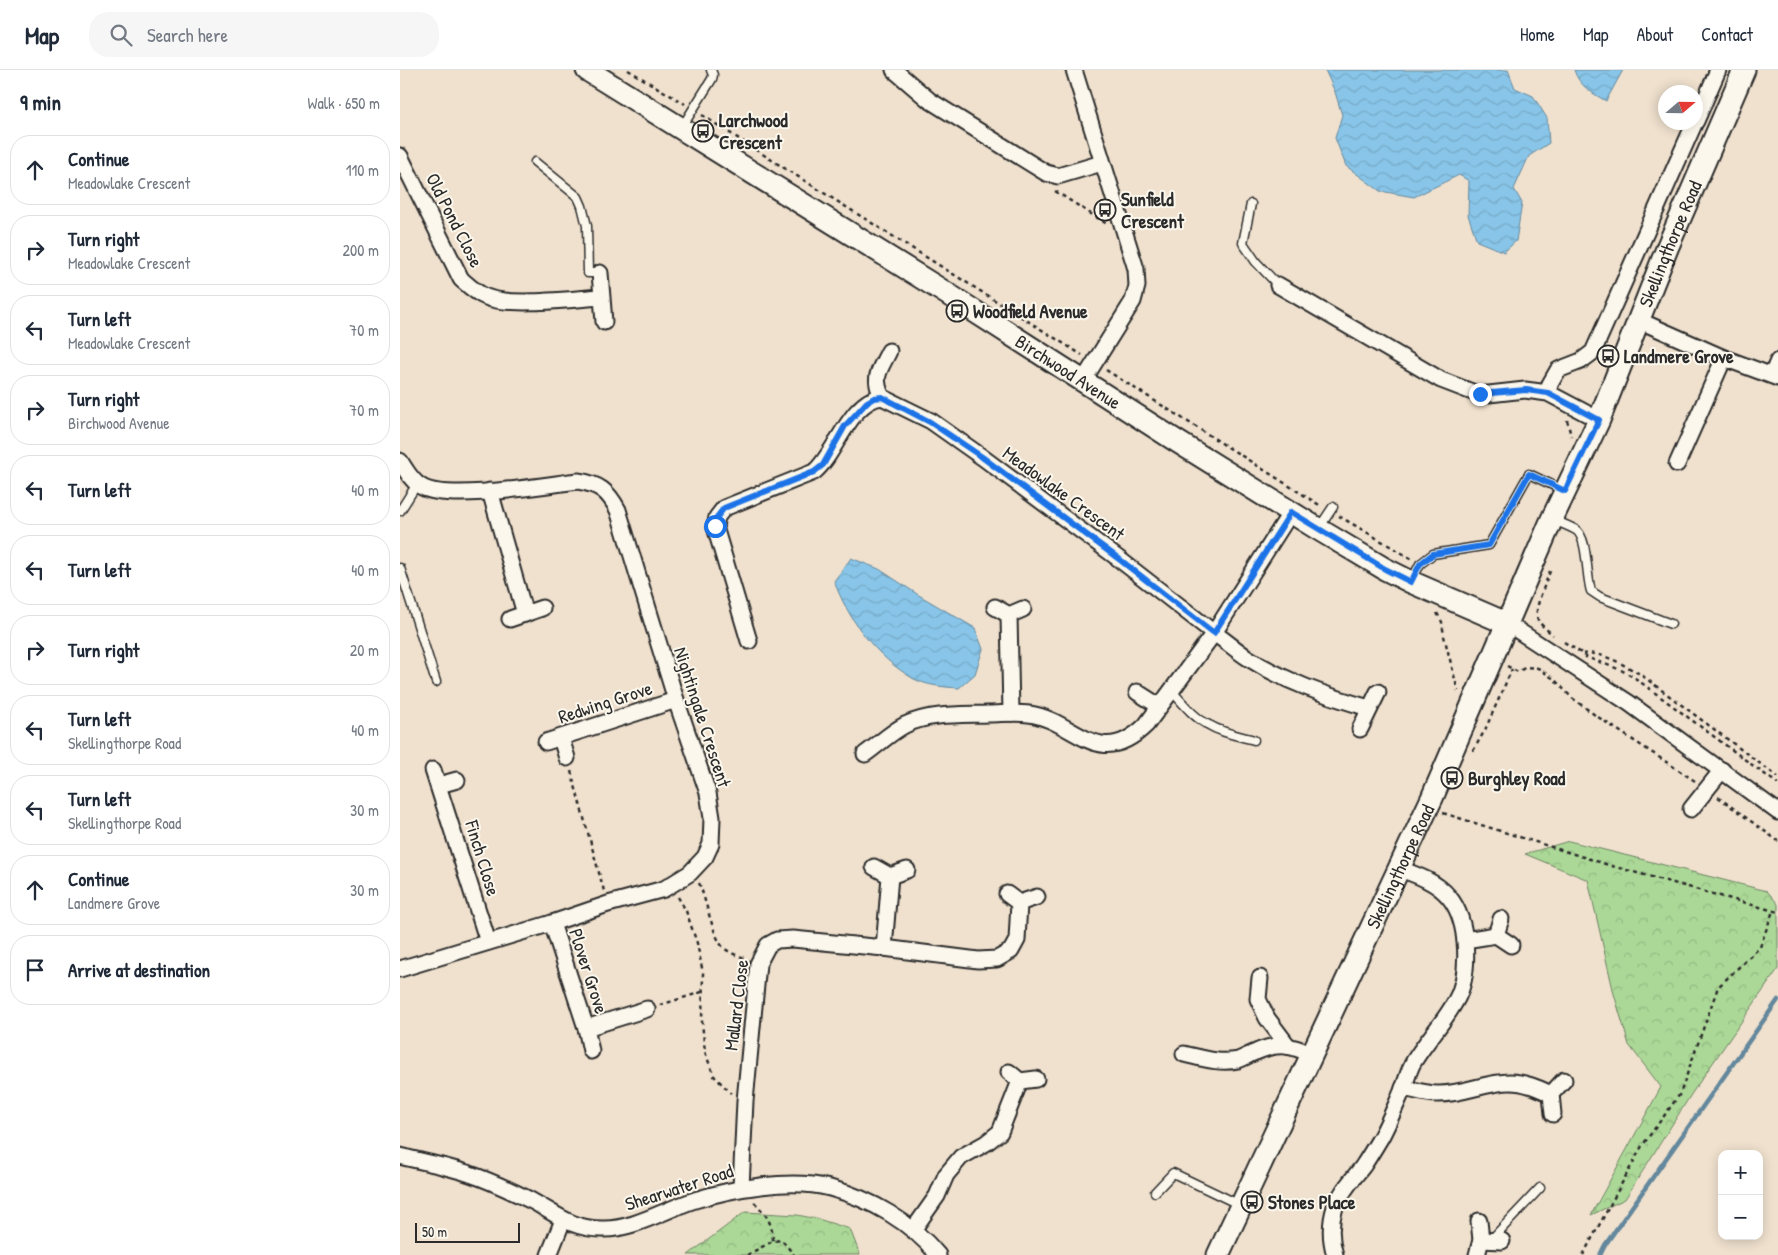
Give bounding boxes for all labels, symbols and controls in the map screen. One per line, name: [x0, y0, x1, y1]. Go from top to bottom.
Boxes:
search box: [89, 12, 439, 57]
text: Map: [25, 19, 59, 51]
icon: search: [107, 21, 135, 49]
text: Search here: [147, 22, 228, 48]
text: Home: [1520, 22, 1555, 47]
text: Map: [1583, 22, 1608, 47]
text: About: [1636, 22, 1673, 47]
text: Contact: [1701, 22, 1753, 47]
north arrow: [1658, 85, 1703, 130]
text: 9 min: [20, 88, 61, 117]
text: Walk · 650 m: [308, 92, 380, 114]
place label: Larchwood Crescent: [719, 107, 788, 155]
bus stop icon: Larchwood Crescent: [691, 119, 715, 143]
text: Continue: [68, 146, 129, 172]
icon: ahead: [21, 156, 49, 184]
text: 110 m: [346, 159, 379, 181]
street label: Old Pond Close: [420, 168, 490, 272]
text: Meadowlake Crescent: [68, 172, 190, 194]
street label: Skellingthorpe Road: [1632, 176, 1708, 311]
place label: Sunfield Crescent: [1121, 186, 1185, 234]
bus stop icon: Sunfield Crescent: [1093, 198, 1117, 222]
text: Turn right: [68, 226, 139, 252]
icon: right: [21, 236, 49, 264]
text: 200 m: [343, 239, 379, 261]
text: Meadowlake Crescent: [68, 252, 190, 274]
place label: Woodfield Avenue: [973, 298, 1088, 324]
bus stop icon: Woodfield Avenue: [945, 299, 969, 323]
text: Turn left: [68, 306, 131, 332]
icon: left: [21, 316, 49, 344]
text: 70 m: [349, 319, 379, 341]
street label: Birchwood Avenue: [1010, 328, 1127, 415]
text: Meadowlake Crescent: [68, 332, 190, 354]
place label: Landmere Grove: [1624, 343, 1734, 369]
bus stop icon: Landmere Grove: [1596, 344, 1620, 368]
route end: [1469, 383, 1492, 406]
text: Turn right: [68, 386, 139, 412]
icon: right: [21, 396, 49, 424]
text: 70 m: [349, 399, 379, 421]
text: Birchwood Avenue: [68, 412, 170, 434]
street label: Meadowlake Crescent: [998, 440, 1131, 546]
icon: left: [21, 476, 49, 504]
text: Turn left: [68, 477, 131, 503]
text: 40 m: [351, 479, 379, 501]
route start: [704, 515, 727, 538]
icon: left: [21, 556, 49, 584]
text: Turn left: [68, 557, 131, 583]
text: 40 m: [351, 559, 379, 581]
icon: right: [21, 636, 49, 664]
text: Turn right: [68, 637, 139, 663]
text: 20 m: [350, 639, 379, 661]
street label: Nightingale Crescent: [668, 644, 738, 791]
street label: Redwing Grove: [555, 674, 656, 729]
text: Turn left: [68, 706, 131, 732]
icon: left: [21, 716, 49, 744]
text: 40 m: [351, 719, 379, 741]
text: Skellingthorpe Road: [68, 732, 181, 754]
place label: Burghley Road: [1468, 765, 1566, 792]
bus stop icon: Burghley Road: [1440, 766, 1464, 790]
text: Turn left: [68, 786, 131, 812]
icon: left: [21, 796, 49, 824]
text: 30 m: [350, 799, 379, 821]
street label: Skellingthorpe Road: [1360, 800, 1440, 933]
text: Skellingthorpe Road: [68, 812, 181, 834]
street label: Finch Close: [459, 816, 507, 899]
text: Continue: [68, 866, 129, 892]
icon: ahead: [21, 876, 49, 904]
text: 30 m: [350, 879, 379, 901]
text: Landmere Grove: [68, 892, 160, 914]
street label: Plover Grove: [563, 925, 615, 1017]
icon: arrive: [21, 956, 49, 984]
text: Arrive at destination: [68, 957, 210, 983]
street label: Mallard Close: [718, 958, 755, 1052]
map controls: [1718, 1150, 1763, 1240]
button: +: [1718, 1150, 1763, 1195]
street label: Shearwater Road: [622, 1157, 737, 1217]
place label: Stones Place: [1268, 1189, 1356, 1215]
bus stop icon: Stones Place: [1240, 1190, 1264, 1214]
button: −: [1718, 1195, 1763, 1240]
scale bar: [415, 1220, 520, 1243]
text: 50 m: [422, 1222, 447, 1241]

